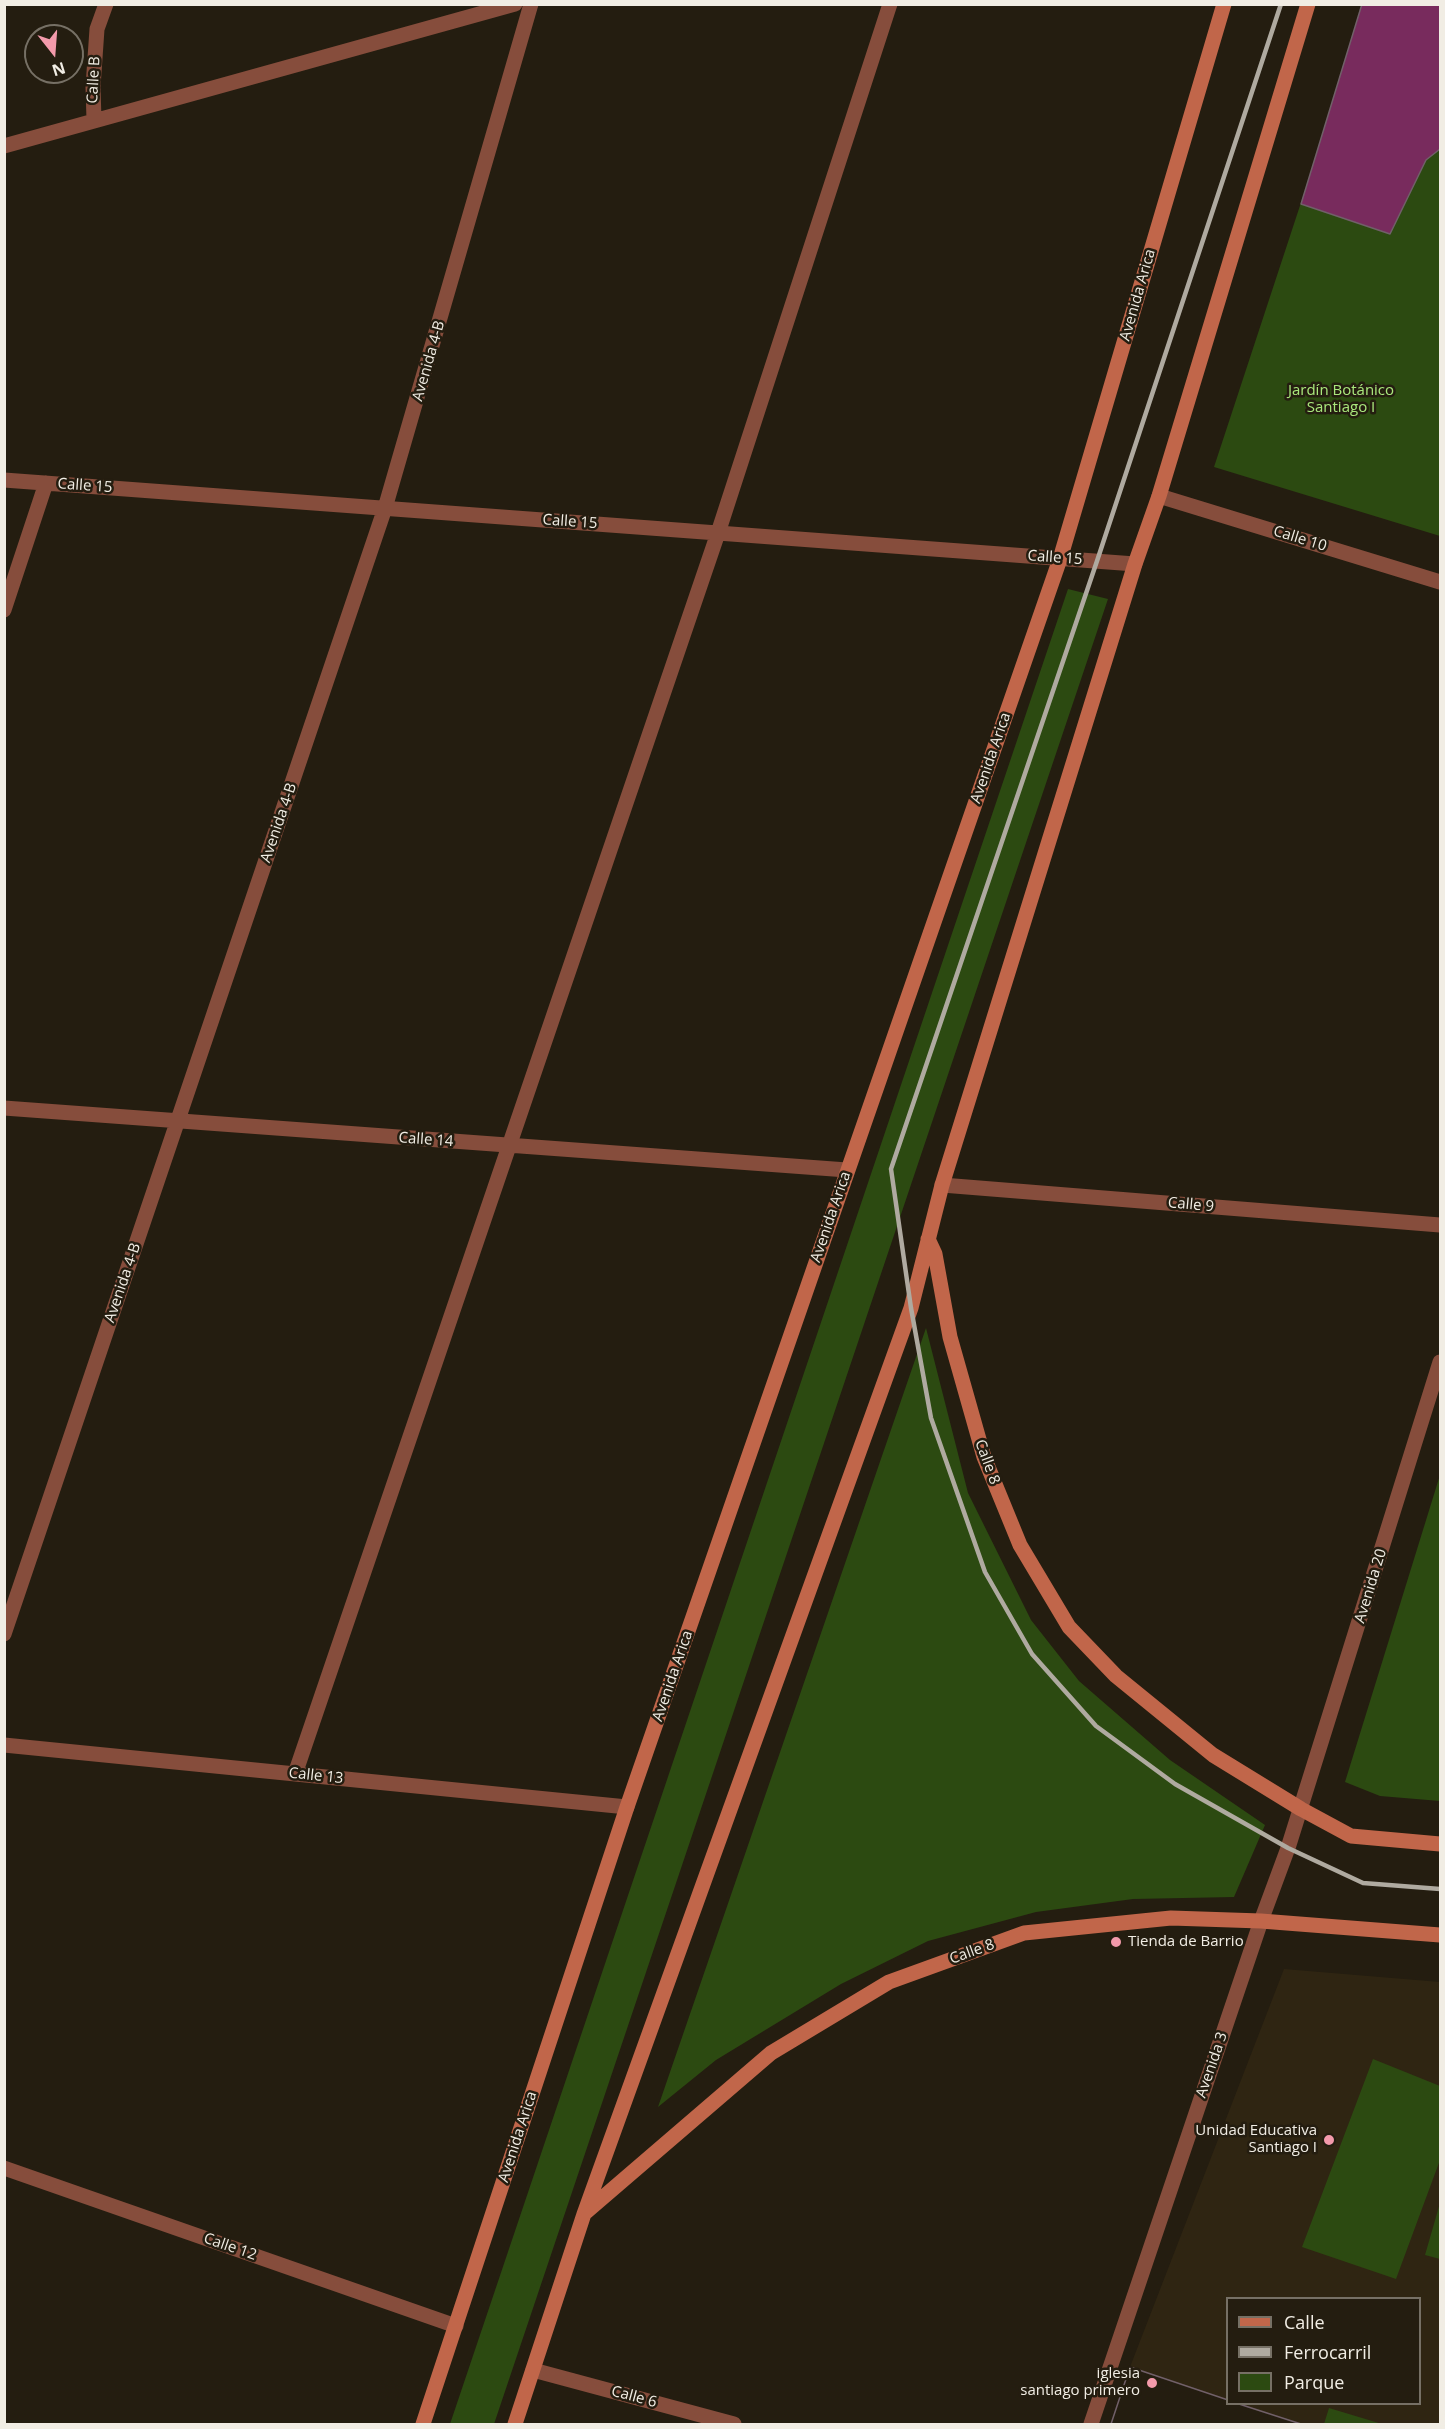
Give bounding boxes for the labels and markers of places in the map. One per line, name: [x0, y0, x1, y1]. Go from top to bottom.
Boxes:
place label: Tienda de Barrio: [1128, 1933, 1244, 1951]
marker: Tienda de Barrio: [1109, 1935, 1123, 1949]
place label: Unidad Educativa Santiago I: [1195, 2122, 1317, 2157]
marker: Unidad Educativa Santiago I: [1322, 2133, 1336, 2147]
place label: iglesia santiago primero: [1020, 2365, 1140, 2400]
marker: iglesia santiago primero: [1145, 2376, 1159, 2390]

